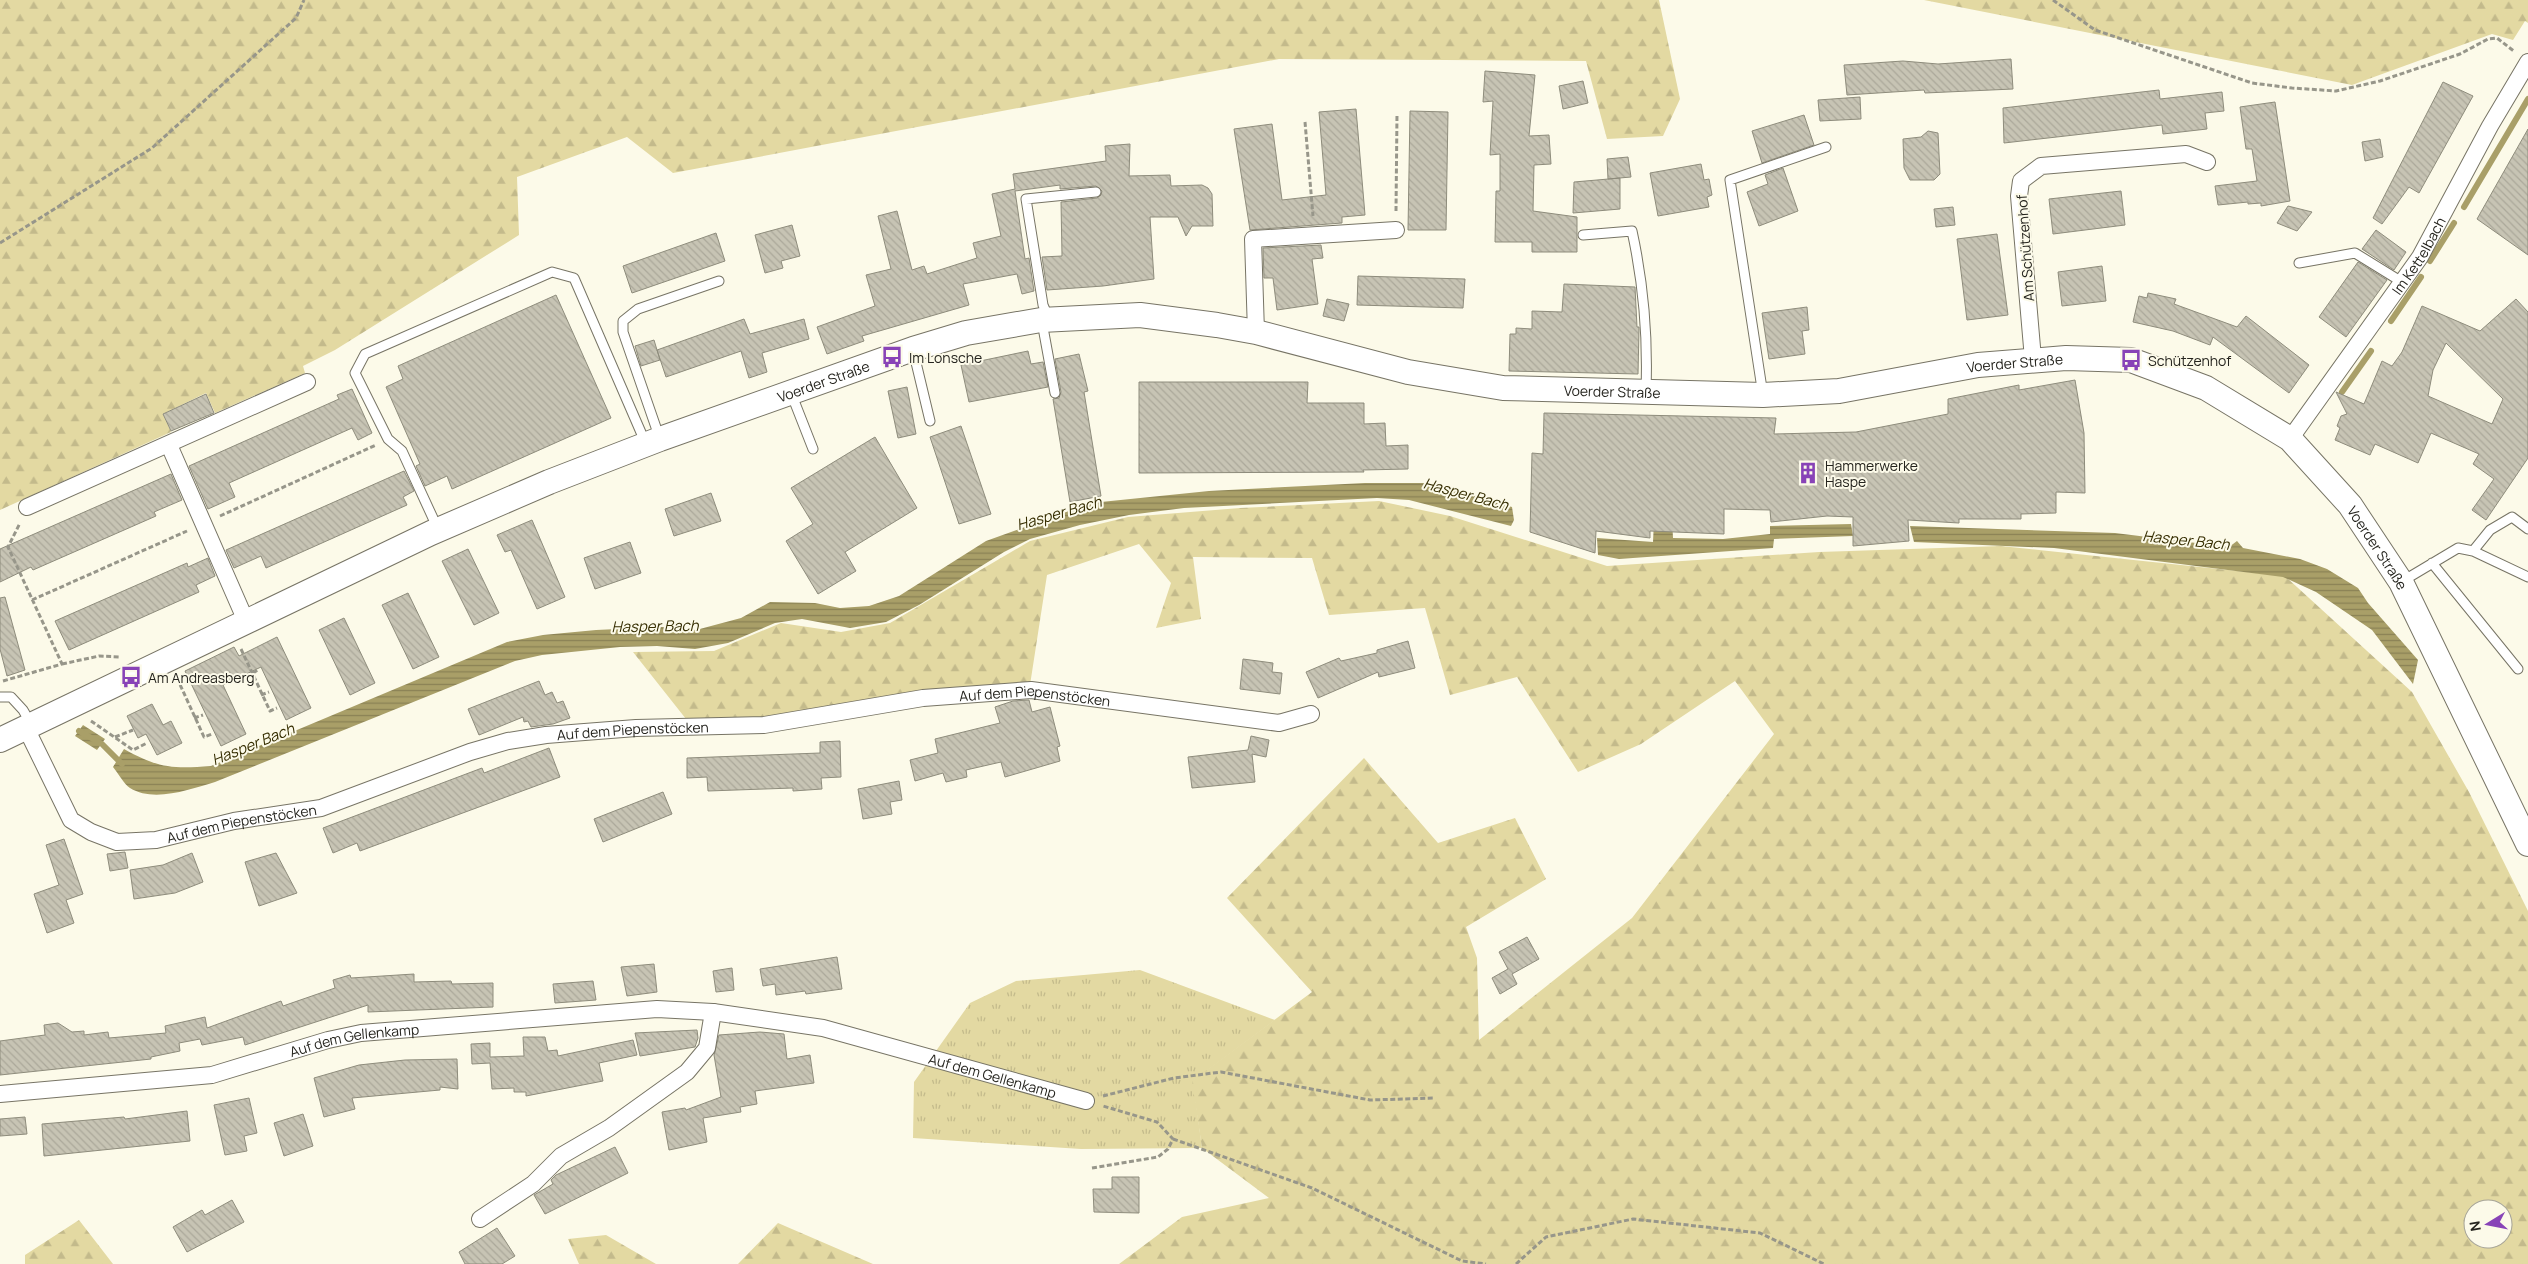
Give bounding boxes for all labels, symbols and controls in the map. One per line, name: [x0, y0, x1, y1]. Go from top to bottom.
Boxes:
street label: Am Schützenhof: [2012, 194, 2038, 302]
street label: Im Kettelbach: [2387, 213, 2449, 298]
bus stop icon: Im Lonsche: [879, 344, 905, 370]
bus stop icon: Schützenhof: [2118, 347, 2144, 373]
place label: Im Lonsche: [909, 348, 982, 367]
street label: Voerder Straße: [1965, 349, 2064, 376]
place label: Schützenhof: [2148, 351, 2231, 370]
street label: Voerder Straße: [774, 356, 872, 406]
street label: Voerder Straße: [1564, 380, 1661, 402]
place label: Hammerwerke Haspe: [1825, 456, 1918, 491]
building icon: Hammerwerke Haspe: [1795, 460, 1821, 486]
water label: Hasper Bach: [1421, 473, 1512, 516]
water label: Hasper Bach: [1014, 491, 1105, 535]
street label: Voerder Straße: [2343, 502, 2413, 592]
water label: Hasper Bach: [2142, 525, 2232, 555]
water label: Hasper Bach: [611, 615, 700, 637]
bus stop icon: Am Andreasberg: [118, 664, 144, 690]
place label: Am Andreasberg: [148, 668, 255, 687]
street label: Auf dem Piepenstöcken: [958, 680, 1112, 710]
street label: Auf dem Piepenstöcken: [556, 717, 709, 744]
water label: Hasper Bach: [209, 718, 298, 770]
street label: Auf dem Piepenstöcken: [165, 799, 318, 847]
street label: Auf dem Gellenkamp: [287, 1019, 420, 1061]
street label: Auf dem Gellenkamp: [927, 1048, 1059, 1102]
north arrow: [2463, 1199, 2513, 1249]
text: N: [2464, 1220, 2485, 1233]

